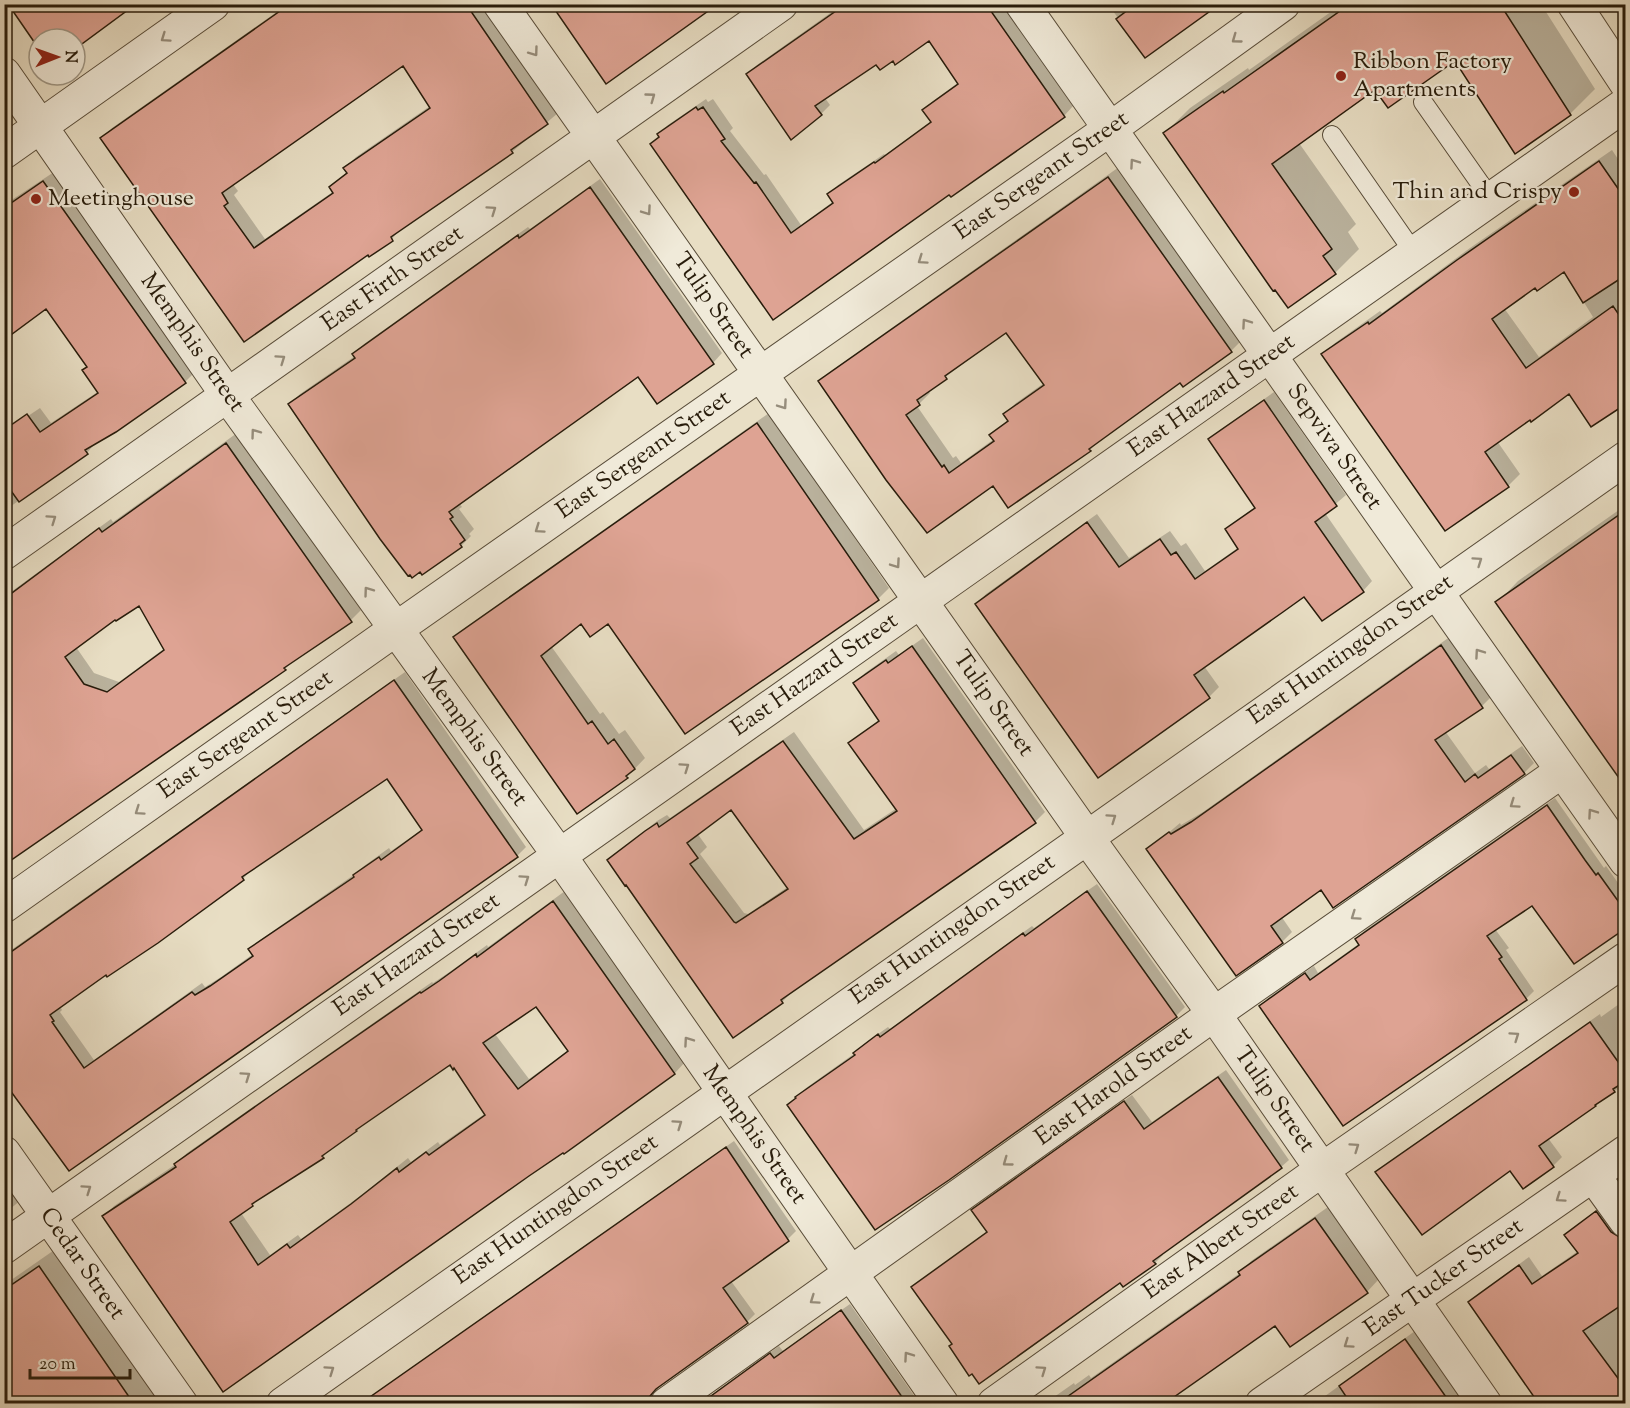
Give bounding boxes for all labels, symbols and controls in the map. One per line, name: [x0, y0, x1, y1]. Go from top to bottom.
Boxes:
north arrow: [27, 27, 87, 87]
one-way arrow: [161, 31, 172, 42]
one-way arrow: [1231, 31, 1242, 42]
place label: Ribbon Factory Apartments: [1353, 45, 1512, 107]
one-way arrow: [527, 46, 538, 57]
text: N: [58, 50, 81, 64]
marker: Ribbon Factory Apartments: [1334, 69, 1348, 83]
one-way arrow: [644, 94, 655, 105]
street label: East Sergeant Street: [948, 103, 1136, 249]
one-way arrow: [1130, 159, 1141, 170]
place label: Thin and Crispy: [1392, 175, 1562, 209]
place label: Meetinghouse: [48, 182, 194, 216]
marker: Thin and Crispy: [1567, 185, 1581, 199]
marker: Meetinghouse: [29, 192, 43, 206]
one-way arrow: [640, 205, 651, 216]
one-way arrow: [485, 206, 496, 217]
street label: East Firth Street: [315, 217, 471, 341]
street label: Tulip Street: [664, 246, 762, 366]
one-way arrow: [918, 253, 929, 264]
street label: Memphis Street: [131, 266, 253, 420]
one-way arrow: [1242, 318, 1253, 329]
street label: East Hazzard Street: [1122, 326, 1302, 466]
one-way arrow: [274, 355, 285, 366]
street label: Sepviva Street: [1278, 377, 1390, 517]
street label: East Sergeant Street: [550, 382, 738, 528]
one-way arrow: [776, 399, 787, 410]
one-way arrow: [251, 428, 262, 439]
one-way arrow: [46, 515, 57, 526]
one-way arrow: [534, 522, 545, 533]
one-way arrow: [1471, 557, 1482, 568]
one-way arrow: [889, 558, 900, 569]
street label: East Huntingdon Street: [1242, 566, 1460, 734]
one-way arrow: [365, 587, 376, 598]
street label: East Hazzard Street: [725, 605, 905, 745]
street label: Tulip Street: [944, 644, 1042, 764]
one-way arrow: [1475, 649, 1486, 660]
street label: East Sergeant Street: [152, 662, 340, 808]
street label: Memphis Street: [412, 662, 536, 814]
one-way arrow: [678, 763, 689, 774]
one-way arrow: [1510, 797, 1521, 808]
one-way arrow: [135, 803, 146, 814]
one-way arrow: [1588, 808, 1599, 819]
one-way arrow: [1106, 814, 1117, 825]
street label: East Huntingdon Street: [844, 846, 1062, 1014]
one-way arrow: [519, 875, 530, 886]
street label: East Hazzard Street: [327, 885, 507, 1025]
one-way arrow: [1350, 909, 1361, 920]
street label: East Harold Street: [1028, 1017, 1200, 1155]
one-way arrow: [1508, 1032, 1519, 1043]
one-way arrow: [684, 1036, 695, 1047]
street label: Tulip Street: [1225, 1040, 1323, 1160]
street label: Memphis Street: [693, 1058, 815, 1212]
one-way arrow: [239, 1072, 250, 1083]
one-way arrow: [672, 1120, 683, 1131]
street label: East Huntingdon Street: [447, 1126, 665, 1294]
one-way arrow: [1348, 1143, 1359, 1154]
one-way arrow: [1003, 1155, 1014, 1166]
street label: East Albert Street: [1136, 1176, 1306, 1308]
one-way arrow: [80, 1185, 91, 1196]
one-way arrow: [1556, 1191, 1567, 1202]
street label: Cedar Street: [31, 1201, 133, 1327]
street label: East Tucker Street: [1357, 1210, 1531, 1346]
one-way arrow: [810, 1293, 821, 1304]
one-way arrow: [1344, 1337, 1355, 1348]
scale bar: [30, 1342, 130, 1380]
one-way arrow: [904, 1351, 915, 1362]
text: 20 m: [39, 1352, 76, 1378]
one-way arrow: [324, 1366, 335, 1377]
one-way arrow: [1035, 1366, 1046, 1377]

